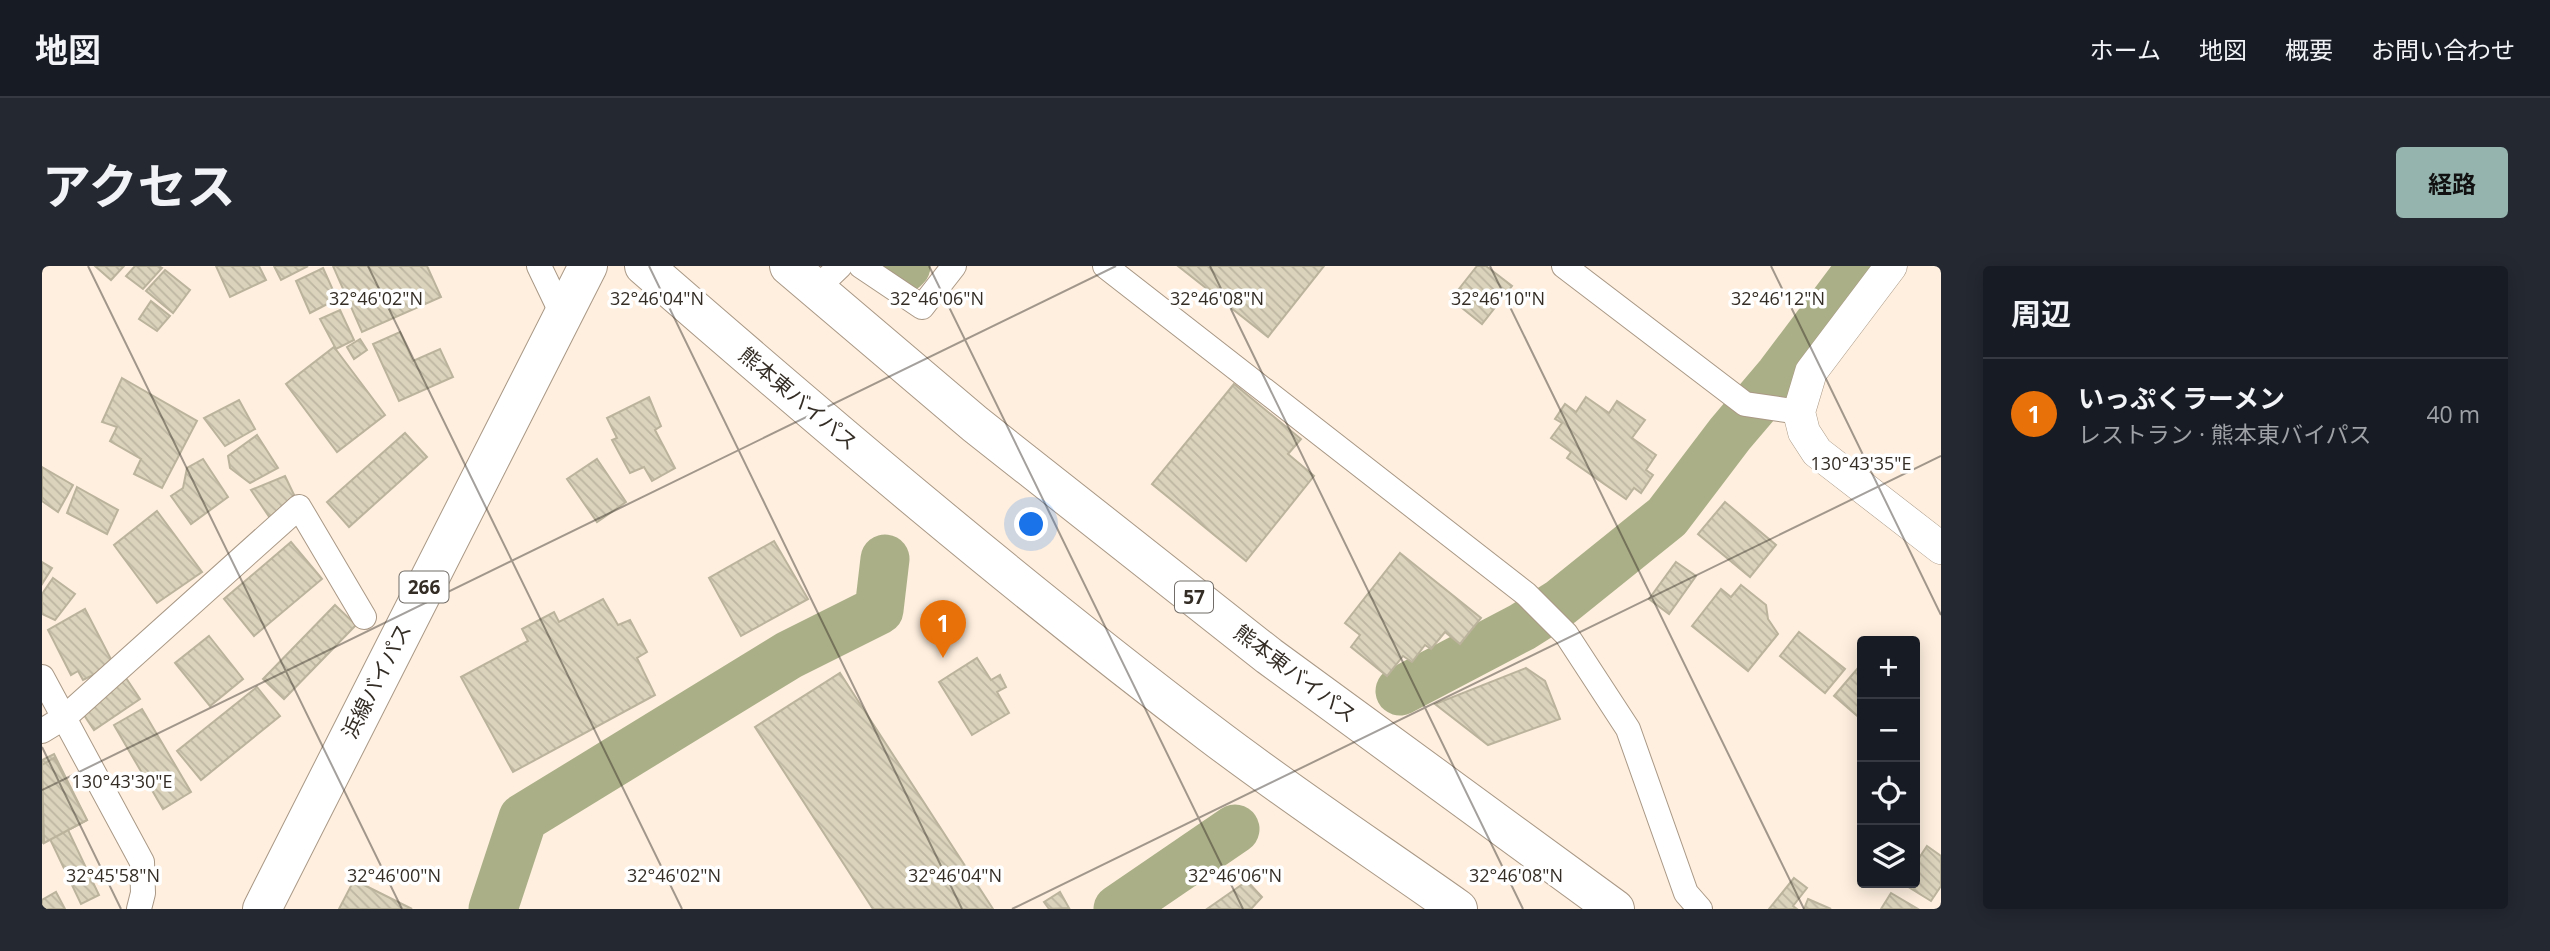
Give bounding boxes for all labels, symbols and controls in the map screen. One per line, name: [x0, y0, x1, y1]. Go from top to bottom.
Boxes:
text: 地図: [35, 27, 101, 72]
text: ホーム: [2090, 33, 2161, 66]
text: 地図: [2199, 33, 2247, 66]
text: 概要: [2285, 33, 2333, 66]
text: お問い合わせ: [2371, 33, 2515, 66]
button: 経路: [2396, 147, 2508, 218]
text: アクセス: [42, 152, 236, 218]
text: 32°46'02"N: [329, 286, 423, 310]
text: 32°46'04"N: [610, 286, 704, 310]
text: 32°46'06"N: [890, 286, 984, 310]
text: 32°46'08"N: [1170, 286, 1264, 310]
text: 32°46'10"N: [1451, 286, 1545, 310]
text: 32°46'12"N: [1731, 286, 1825, 310]
text: 周辺: [2011, 293, 2071, 334]
street label: 熊本東バイパス: [733, 340, 864, 456]
text: いっぷくラーメン: [2078, 380, 2285, 416]
text: 1: [2027, 398, 2041, 430]
text: 40 m: [2426, 398, 2480, 430]
text: レストラン · 熊本東バイパス: [2078, 418, 2372, 450]
text: 130°43'35"E: [1811, 451, 1911, 475]
your location: [1014, 507, 1048, 541]
road number: 266: [400, 572, 448, 602]
road number: 57: [1175, 582, 1213, 612]
pin: 1: [920, 600, 966, 658]
street label: 浜線バイパス: [335, 618, 417, 743]
street label: 熊本東バイパス: [1229, 618, 1363, 728]
map controls: [1857, 636, 1920, 888]
button: +: [1857, 636, 1920, 699]
button: −: [1857, 699, 1920, 762]
button: locate: [1857, 762, 1920, 825]
text: 130°43'30"E: [72, 769, 172, 793]
button: layers: [1857, 825, 1920, 888]
text: 32°45'58"N: [66, 863, 160, 887]
text: 32°46'00"N: [347, 863, 441, 887]
text: 32°46'02"N: [627, 863, 721, 887]
text: 32°46'04"N: [908, 863, 1002, 887]
text: 32°46'06"N: [1188, 863, 1282, 887]
text: 32°46'08"N: [1469, 863, 1563, 887]

